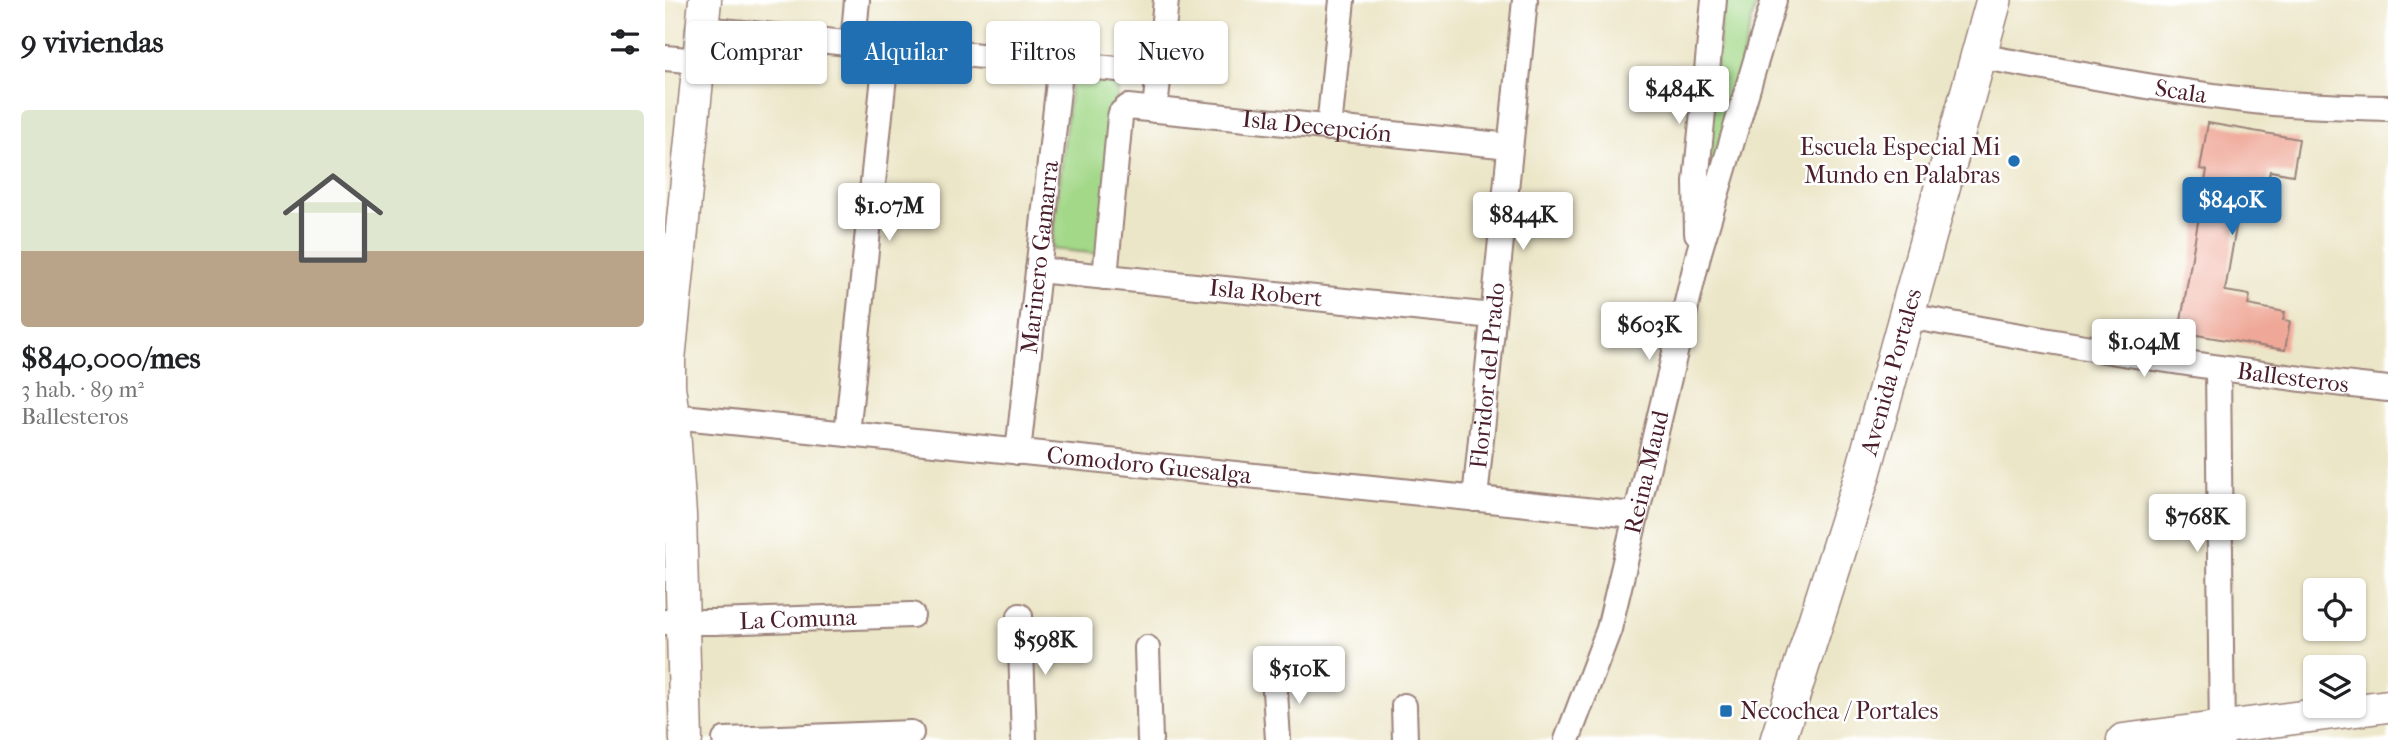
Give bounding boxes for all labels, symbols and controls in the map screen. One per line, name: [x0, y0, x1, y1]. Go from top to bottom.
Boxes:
chip: Comprar: [686, 21, 827, 84]
chip: Alquilar: [841, 21, 972, 84]
chip: Filtros: [986, 21, 1100, 84]
chip: Nuevo: [1114, 21, 1228, 84]
icon: filters: [606, 23, 644, 61]
text: 9 viviendas: [21, 25, 164, 60]
pin: $484K: [1630, 66, 1728, 126]
street label: Scala: [2153, 74, 2209, 109]
text: $484K: [1645, 75, 1713, 102]
street label: Isla Decepción: [1241, 105, 1393, 148]
place label: Escuela Especial Mi Mundo en Palabras: [1800, 133, 2000, 189]
marker: Escuela Especial Mi Mundo en Palabras: [2006, 153, 2022, 169]
icon: home: [270, 155, 396, 281]
street label: Marinero Gamarra: [1015, 158, 1064, 355]
pin: $840K: [2183, 177, 2281, 237]
pin: $1.07M: [832, 184, 946, 243]
text: $840K: [2198, 186, 2266, 213]
text: $1.07M: [854, 192, 924, 219]
pin: $844K: [1474, 192, 1572, 252]
text: $844K: [1489, 201, 1557, 228]
street label: Isla Robert: [1208, 273, 1324, 313]
street label: Floridor del Prado: [1464, 281, 1511, 470]
street label: Avenida Portales: [1854, 285, 1927, 460]
pin: $603K: [1600, 302, 1698, 362]
text: $603K: [1617, 311, 1681, 338]
pin: $1.04M: [2087, 320, 2201, 379]
text: $1.04M: [2108, 328, 2180, 355]
text: $840,000/mes: [21, 341, 201, 376]
street label: Ballesteros: [2236, 357, 2350, 399]
text: 3 hab. · 89 m²: [21, 376, 144, 403]
text: Ballesteros: [21, 403, 128, 430]
street label: Reina Maud: [1618, 407, 1675, 537]
street label: Comodoro Guesalga: [1045, 441, 1254, 490]
pin: $768K: [2148, 494, 2246, 554]
text: $768K: [2165, 503, 2229, 530]
map controls: [2303, 578, 2366, 718]
button: locate: [2303, 578, 2366, 641]
street label: La Comuna: [739, 603, 858, 635]
pin: $598K: [996, 618, 1094, 677]
text: $598K: [1014, 626, 1076, 653]
pin: $510K: [1250, 646, 1348, 706]
text: $510K: [1269, 655, 1329, 682]
button: layers: [2303, 655, 2366, 718]
place label: Necochea / Portales: [1740, 697, 1939, 725]
marker: Necochea / Portales: [1718, 703, 1734, 719]

